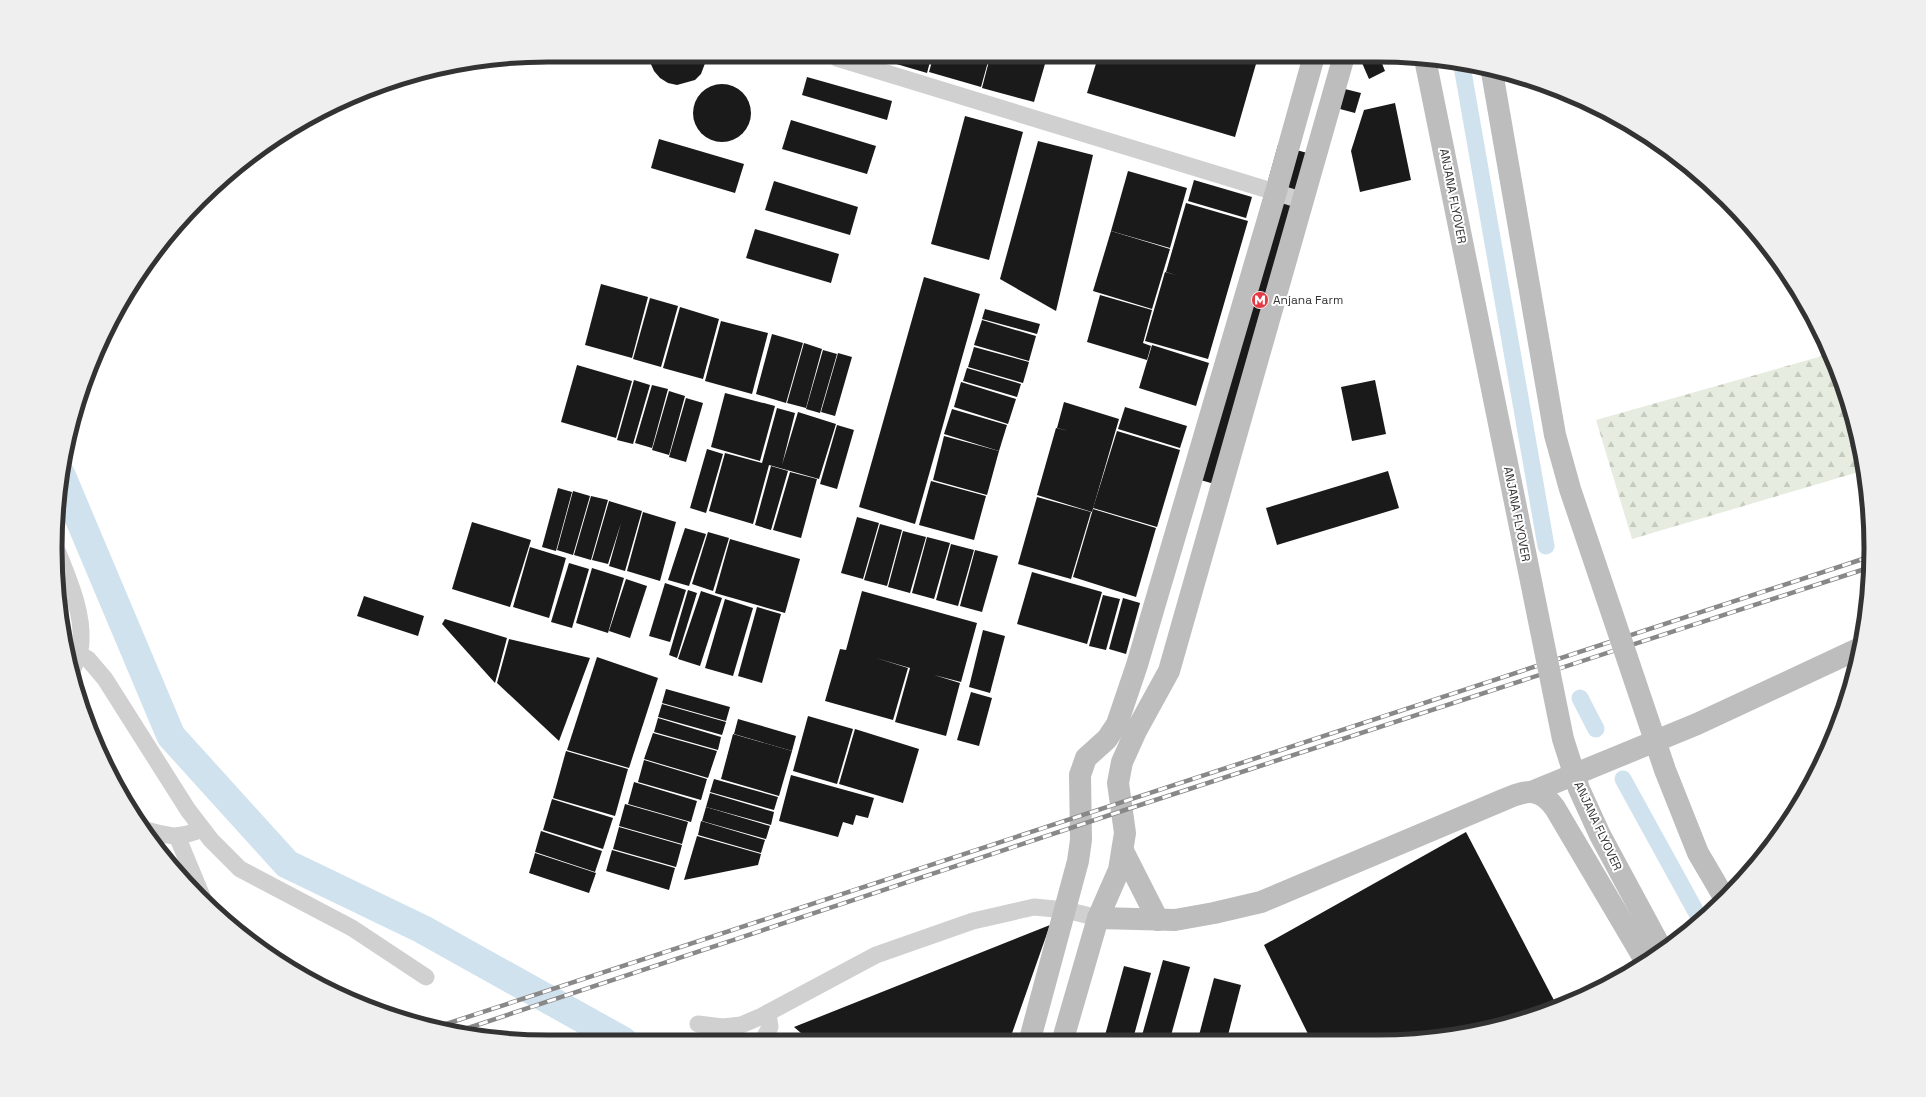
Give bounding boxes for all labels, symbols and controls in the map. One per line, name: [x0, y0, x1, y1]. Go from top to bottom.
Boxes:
street label: ANJANA FLYOVER: [1436, 147, 1470, 245]
metro station icon: Anjana Farm: [1250, 290, 1270, 310]
place label: Anjana Farm: [1273, 292, 1343, 308]
street label: ANJANA FLYOVER: [1500, 465, 1534, 563]
street label: ANJANA FLYOVER: [1570, 779, 1626, 873]

